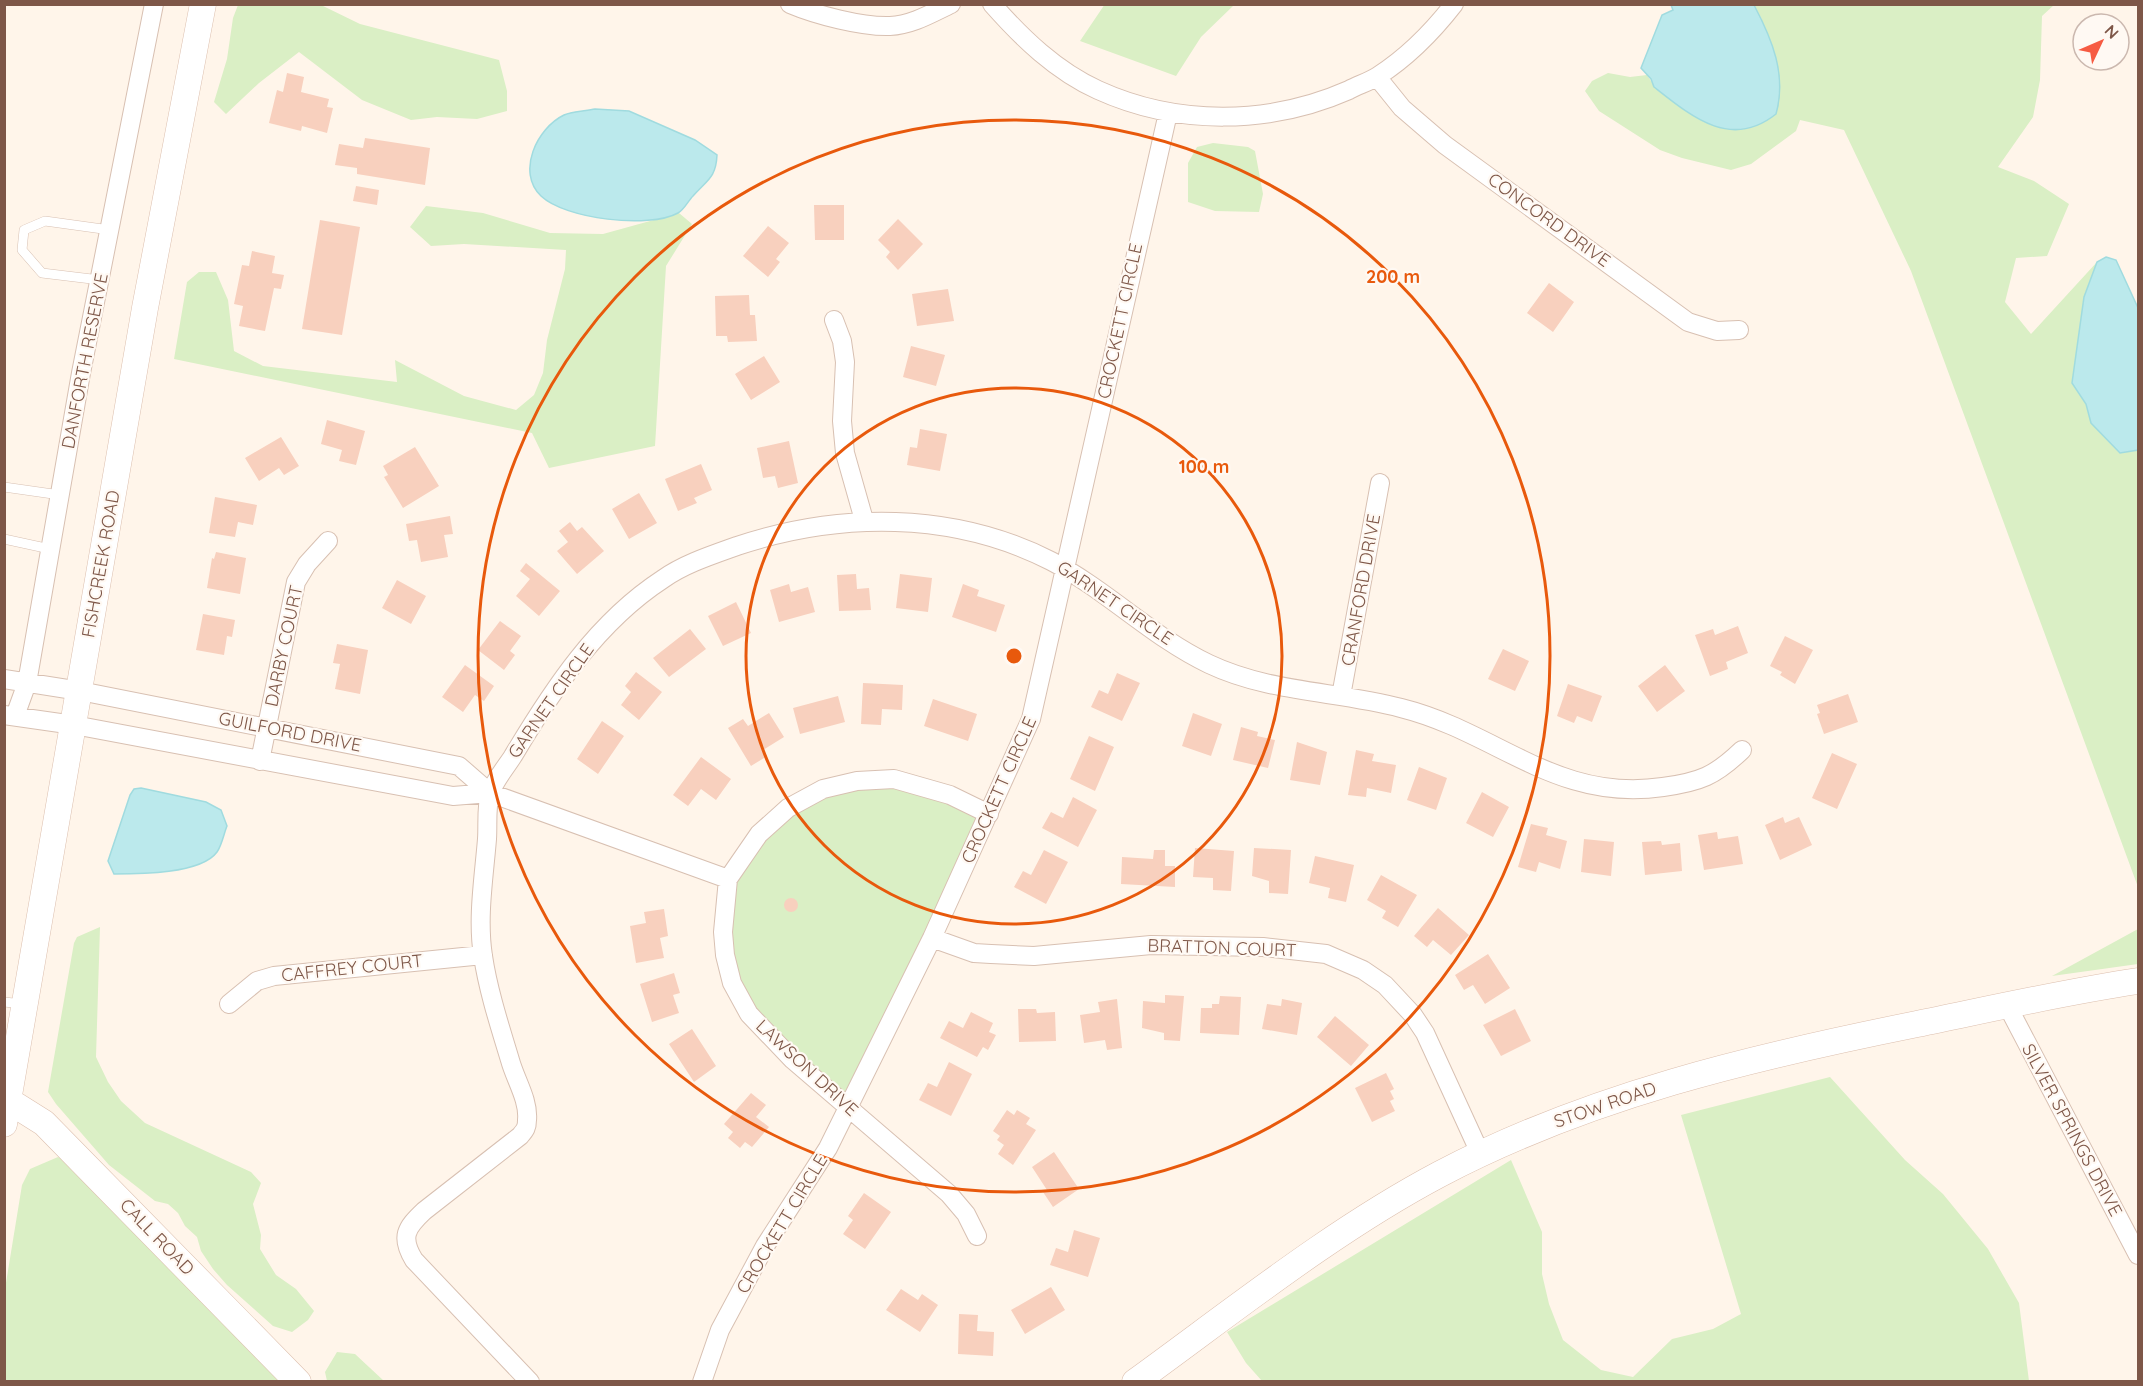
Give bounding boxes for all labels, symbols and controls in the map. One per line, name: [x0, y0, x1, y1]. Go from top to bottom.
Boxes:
north arrow: [2071, 12, 2131, 72]
text: N: [2101, 20, 2123, 43]
street label: CONCORD DRIVE: [1484, 167, 1615, 272]
street label: CROCKETT CIRCLE: [1092, 241, 1147, 401]
text: 200 m: [1366, 265, 1420, 288]
street label: DANFORTH RESERVE: [56, 271, 113, 451]
text: 100 m: [1179, 455, 1229, 478]
street label: FISHCREEK ROAD: [76, 488, 125, 639]
street label: CRANFORD DRIVE: [1336, 512, 1385, 668]
street label: GARNET CIRCLE: [1053, 555, 1178, 650]
street label: DARBY COURT: [259, 583, 308, 709]
street label: GARNET CIRCLE: [502, 639, 599, 763]
centre of rings: [1004, 646, 1024, 666]
street label: GUILFORD DRIVE: [217, 706, 363, 757]
street label: CROCKETT CIRCLE: [956, 713, 1041, 867]
street label: BRATTON COURT: [1147, 933, 1297, 962]
street label: CAFFREY COURT: [280, 949, 424, 986]
street label: LAWSON DRIVE: [751, 1014, 863, 1121]
street label: SILVER SPRINGS DRIVE: [2017, 1040, 2128, 1220]
street label: STOW ROAD: [1551, 1076, 1659, 1133]
street label: CROCKETT CIRCLE: [731, 1150, 832, 1298]
street label: CALL ROAD: [115, 1194, 200, 1280]

